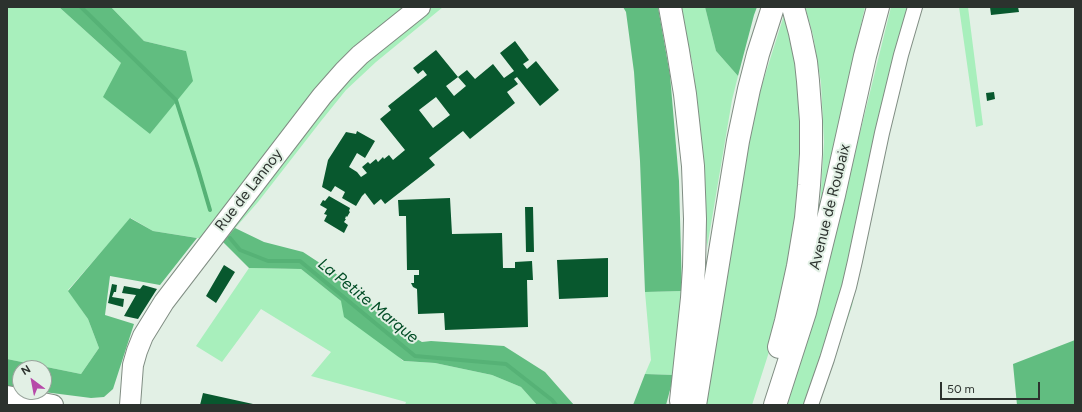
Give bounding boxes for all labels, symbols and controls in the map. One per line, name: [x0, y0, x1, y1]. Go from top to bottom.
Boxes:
street label: Avenue de Roubaix: [806, 142, 854, 272]
street label: Rue de Lannoy: [211, 145, 287, 235]
water label: La Petite Marque: [314, 255, 422, 347]
north arrow: [12, 360, 52, 400]
text: N: [19, 362, 33, 378]
scale bar: [942, 374, 1042, 400]
text: 50 m: [947, 382, 975, 396]

